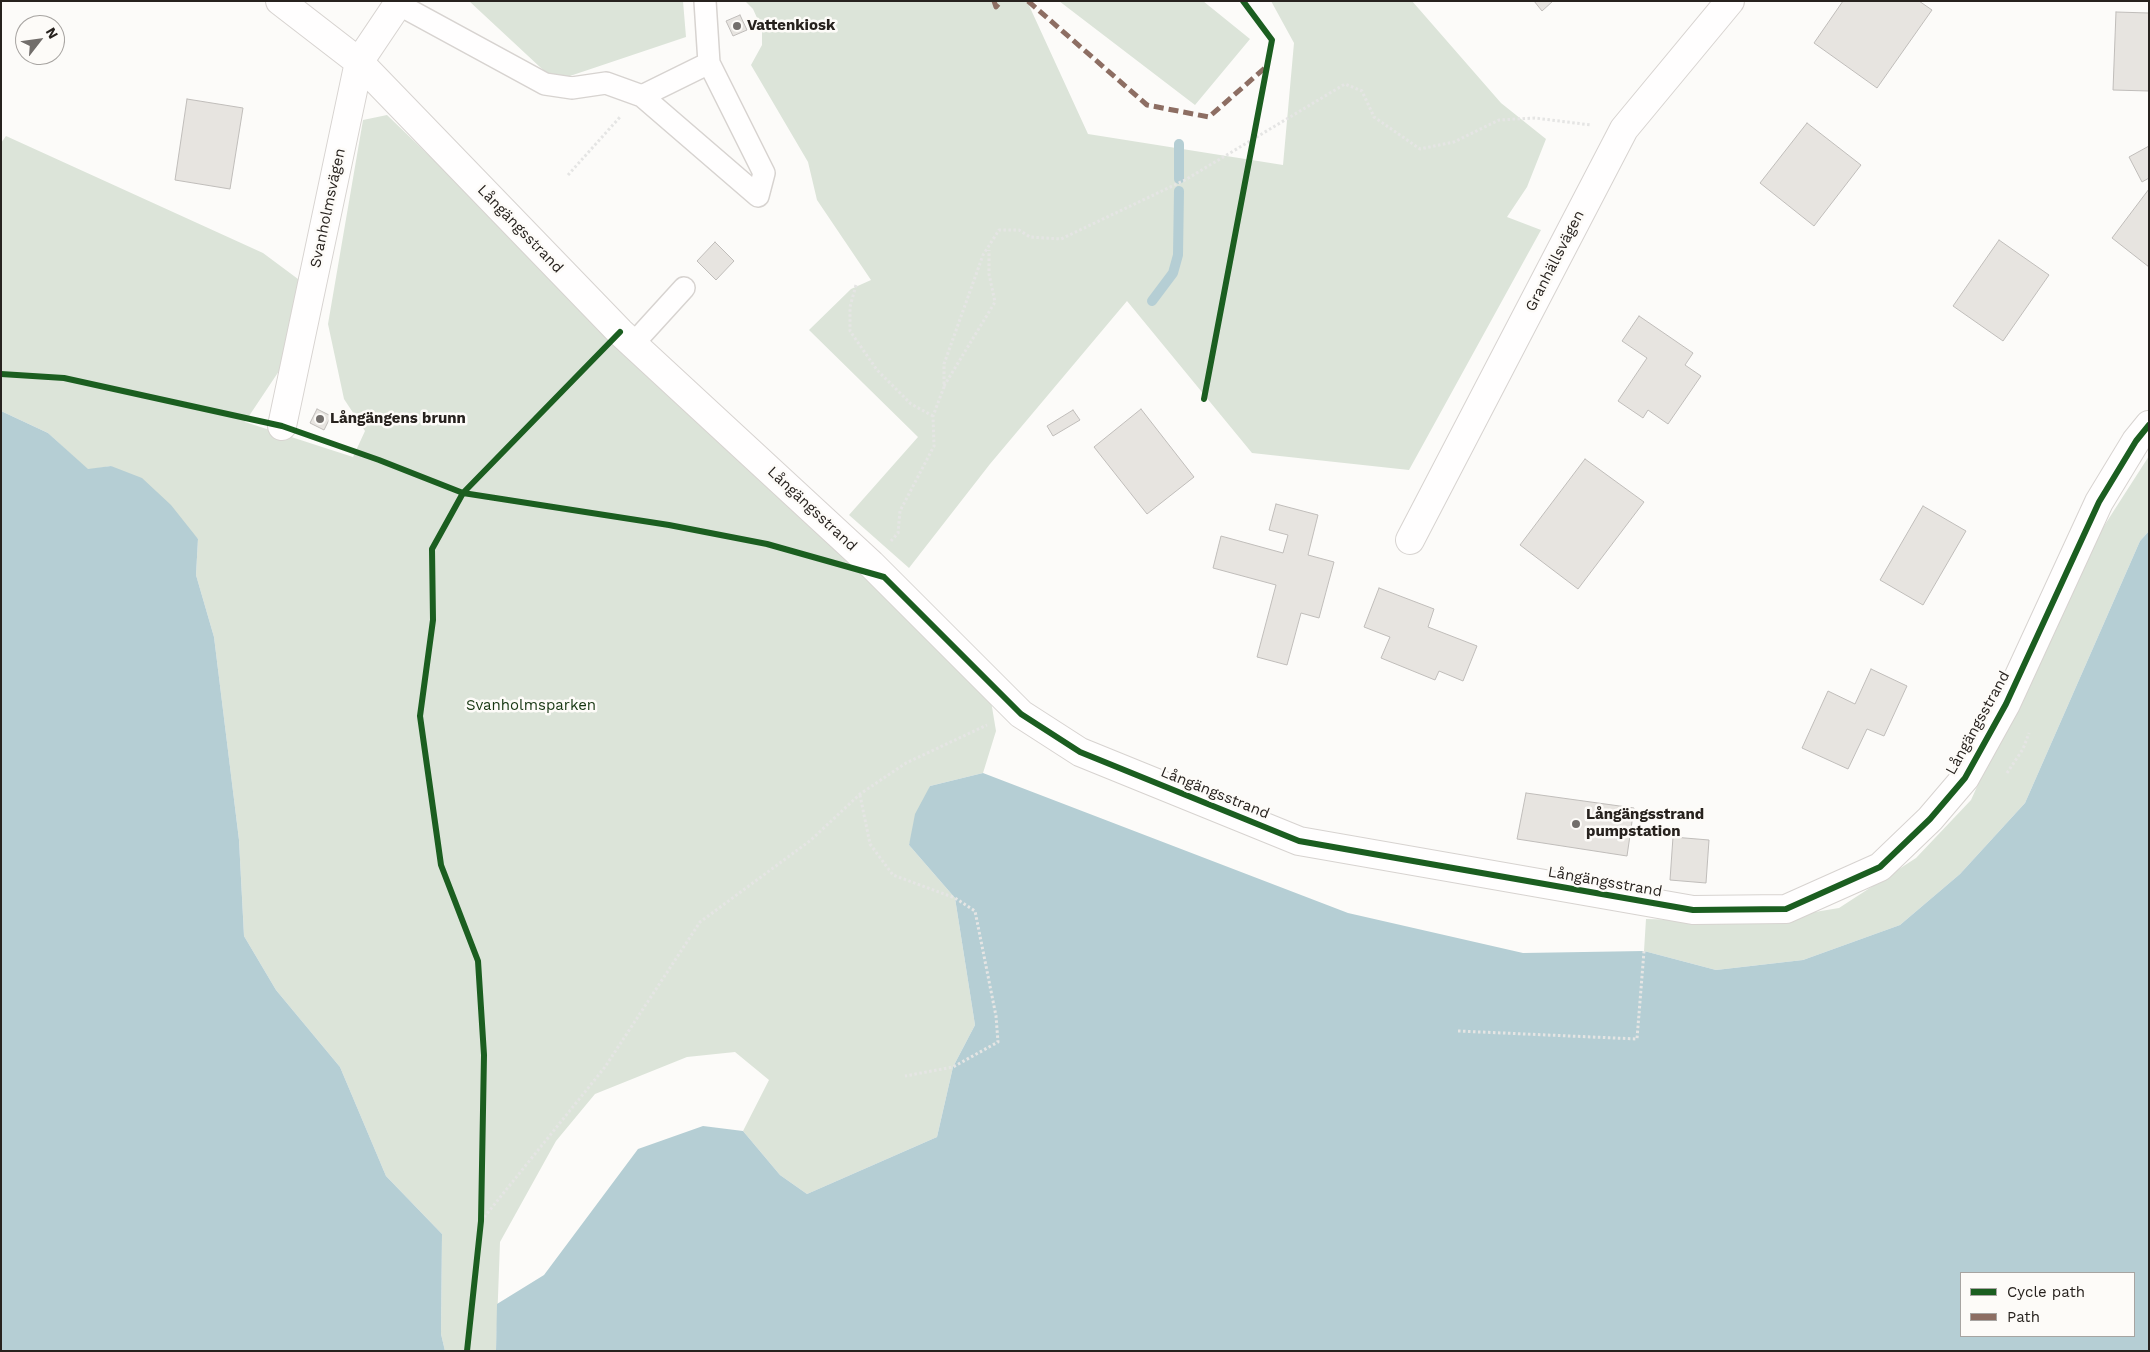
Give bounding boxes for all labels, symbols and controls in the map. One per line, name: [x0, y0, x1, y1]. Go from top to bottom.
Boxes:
north arrow: [15, 15, 65, 65]
place label: Vattenkiosk: [747, 17, 835, 35]
marker: Vattenkiosk: [731, 20, 743, 32]
text: N: [43, 25, 62, 41]
street label: Svanholmsvägen: [307, 147, 349, 269]
street label: Långängsstrand: [473, 181, 567, 277]
street label: Granhällsvägen: [1522, 207, 1588, 315]
place label: Långängens brunn: [330, 410, 466, 428]
marker: Långängens brunn: [314, 413, 326, 425]
street label: Långängsstrand: [764, 463, 860, 555]
street label: Långängsstrand: [1942, 668, 2014, 778]
park label: Svanholmsparken: [466, 697, 596, 715]
street label: Långängsstrand: [1158, 763, 1272, 823]
place label: Långängsstrand pumpstation: [1586, 806, 1704, 841]
marker: Långängsstrand pumpstation: [1570, 818, 1582, 830]
street label: Långängsstrand: [1546, 863, 1664, 901]
legend: [1960, 1272, 2135, 1337]
text: Cycle path: [2007, 1283, 2085, 1301]
text: Path: [2007, 1308, 2040, 1326]

